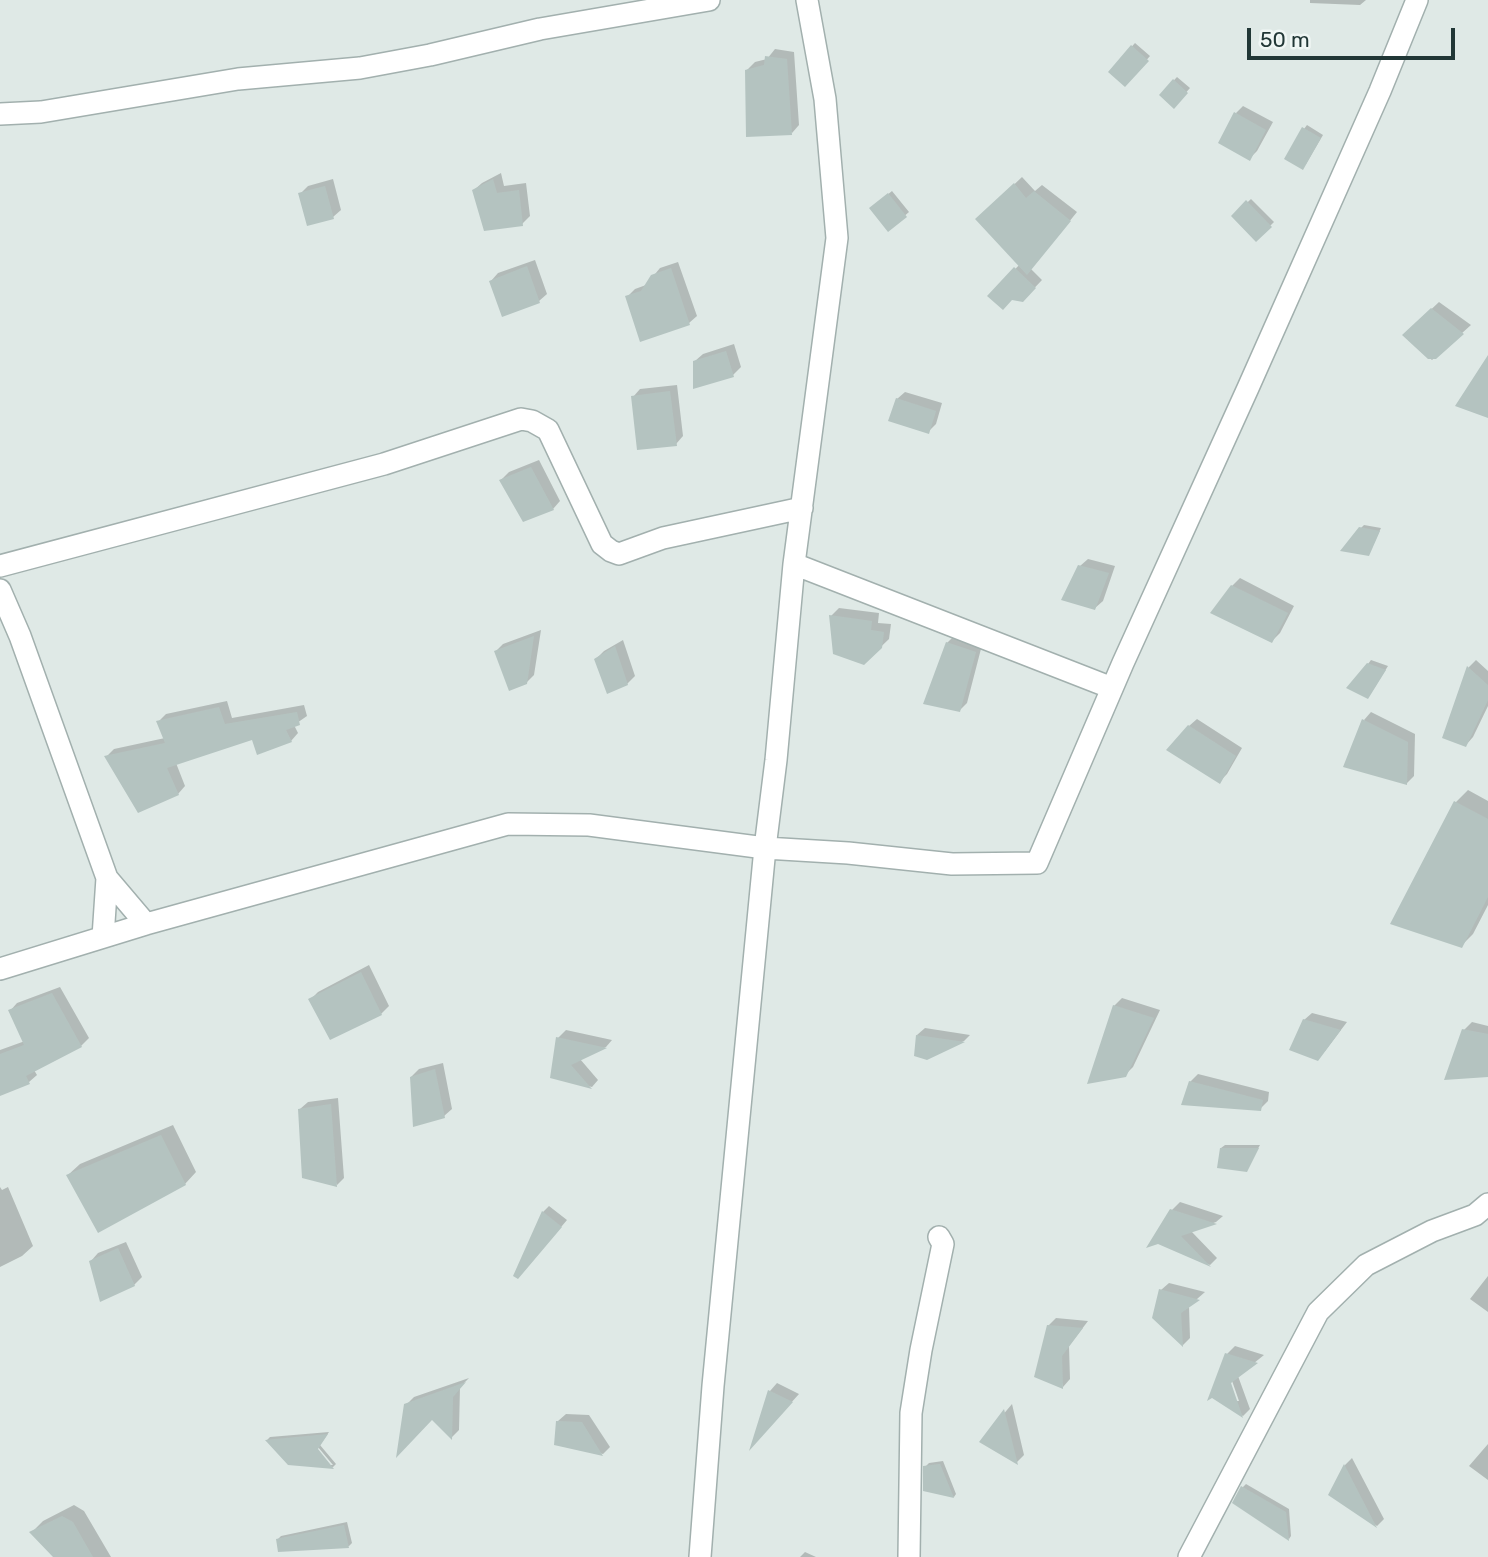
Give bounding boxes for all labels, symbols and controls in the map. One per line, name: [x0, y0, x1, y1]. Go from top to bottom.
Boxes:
scale bar: [1250, 14, 1458, 58]
text: 50 m: [1260, 27, 1310, 52]

